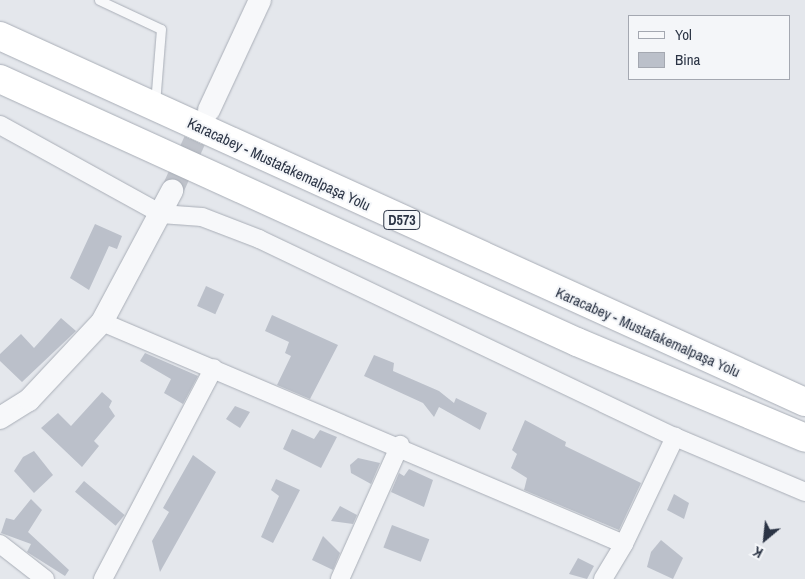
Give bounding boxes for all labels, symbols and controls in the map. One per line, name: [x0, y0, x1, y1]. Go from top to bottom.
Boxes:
legend: [628, 15, 790, 80]
text: Yol: [675, 24, 692, 45]
text: Bina: [675, 49, 700, 70]
street label: Karacabey - Mustafakemalpaşa Yolu: [185, 114, 373, 214]
road number: D573: [383, 208, 421, 232]
street label: Karacabey - Mustafakemalpaşa Yolu: [553, 283, 743, 381]
north arrow: [740, 514, 790, 564]
text: K: [750, 542, 766, 562]

